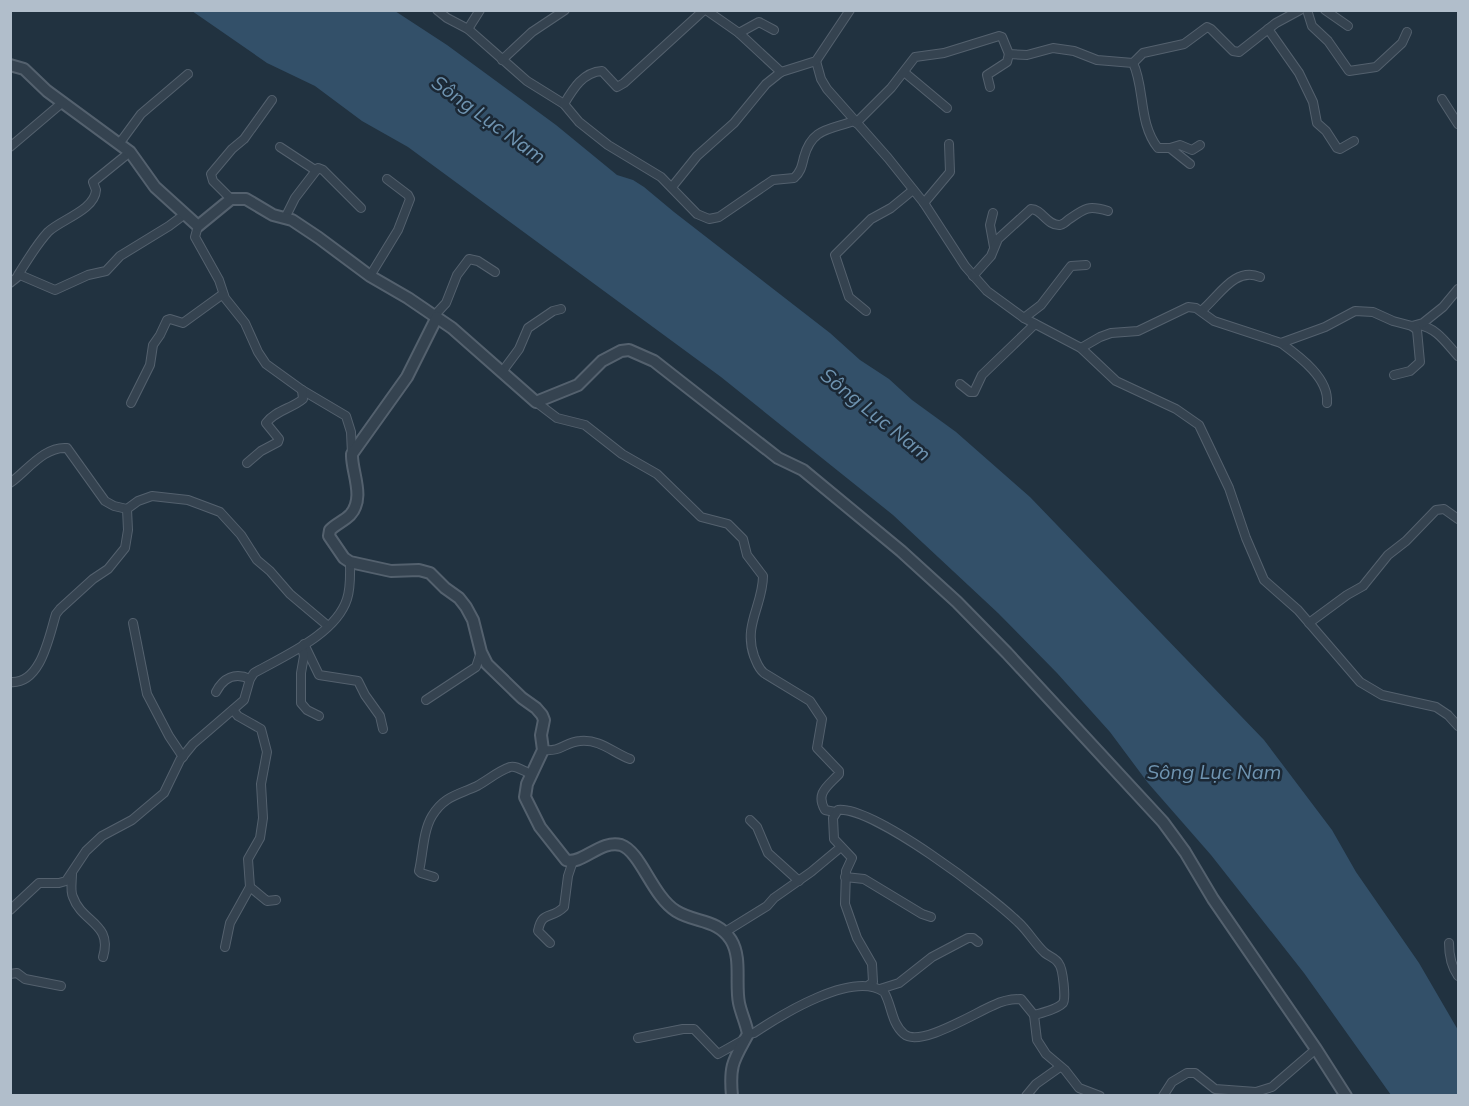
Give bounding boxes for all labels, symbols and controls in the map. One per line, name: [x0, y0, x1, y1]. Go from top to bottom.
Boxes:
water label: Sông Lục Nam: [427, 69, 551, 169]
water label: Sông Lục Nam: [816, 362, 936, 466]
water label: Sông Lục Nam: [1147, 759, 1281, 784]

